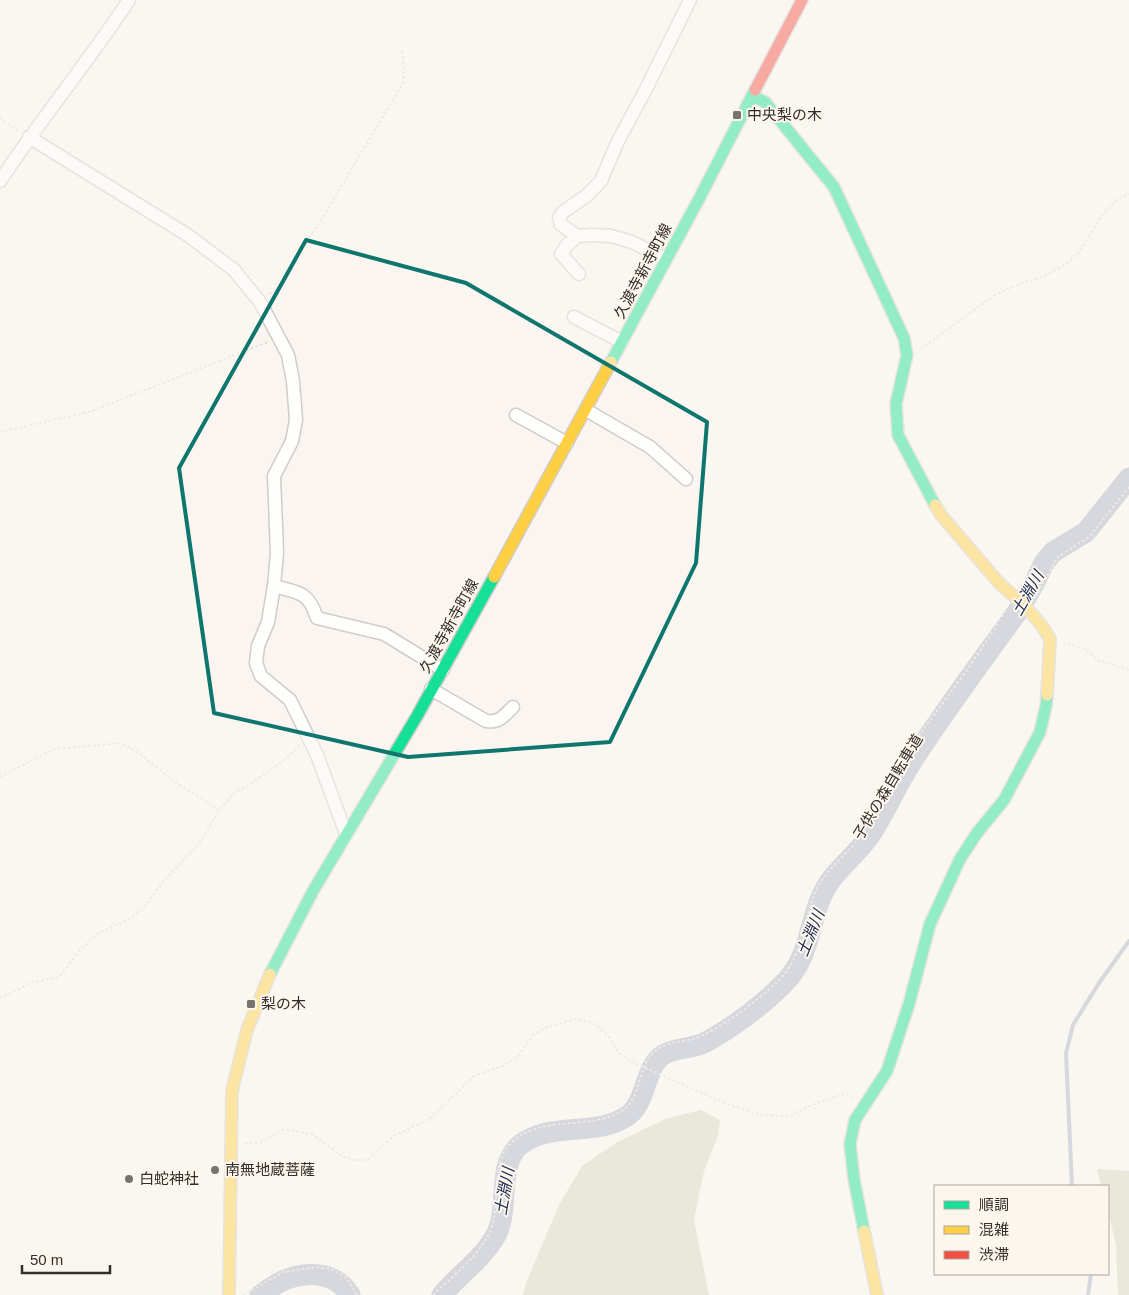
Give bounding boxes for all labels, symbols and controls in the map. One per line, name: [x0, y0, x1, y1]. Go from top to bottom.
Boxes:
place label: 中央梨の木: [747, 106, 822, 123]
marker: 中央梨の木: [731, 109, 743, 121]
street label: 久渡寺新寺町線: [610, 220, 675, 321]
water label: 土淵川: [1008, 566, 1048, 618]
street label: 久渡寺新寺町線: [416, 576, 481, 676]
street label: 子供の森自転車道: [849, 731, 926, 843]
water label: 土淵川: [794, 906, 828, 959]
place label: 梨の木: [261, 995, 306, 1012]
marker: 梨の木: [245, 998, 257, 1010]
place label: 南無地蔵菩薩: [225, 1161, 315, 1178]
marker: 南無地蔵菩薩: [209, 1164, 221, 1176]
water label: 土淵川: [492, 1164, 517, 1216]
place label: 白蛇神社: [139, 1170, 199, 1187]
marker: 白蛇神社: [123, 1173, 135, 1185]
legend: [934, 1185, 1109, 1275]
text: 順調: [979, 1196, 1009, 1213]
text: 混雑: [979, 1221, 1009, 1238]
scale bar: [22, 1242, 110, 1274]
text: 渋滞: [979, 1246, 1009, 1263]
text: 50 m: [30, 1251, 63, 1268]

